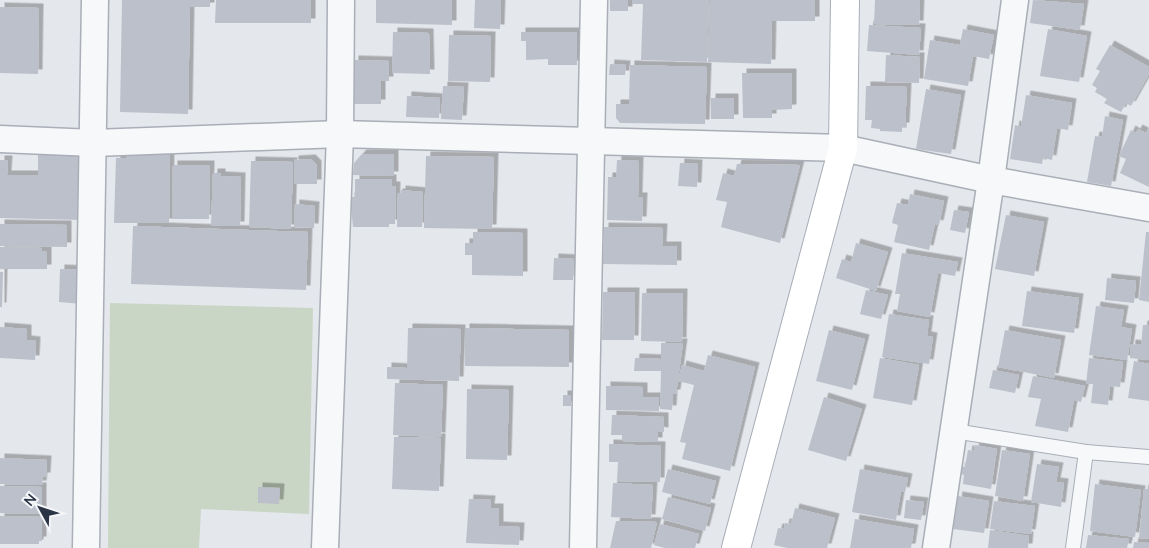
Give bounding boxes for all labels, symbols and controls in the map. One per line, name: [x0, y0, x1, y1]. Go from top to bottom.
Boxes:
north arrow: [15, 483, 65, 533]
text: N: [20, 490, 40, 509]

